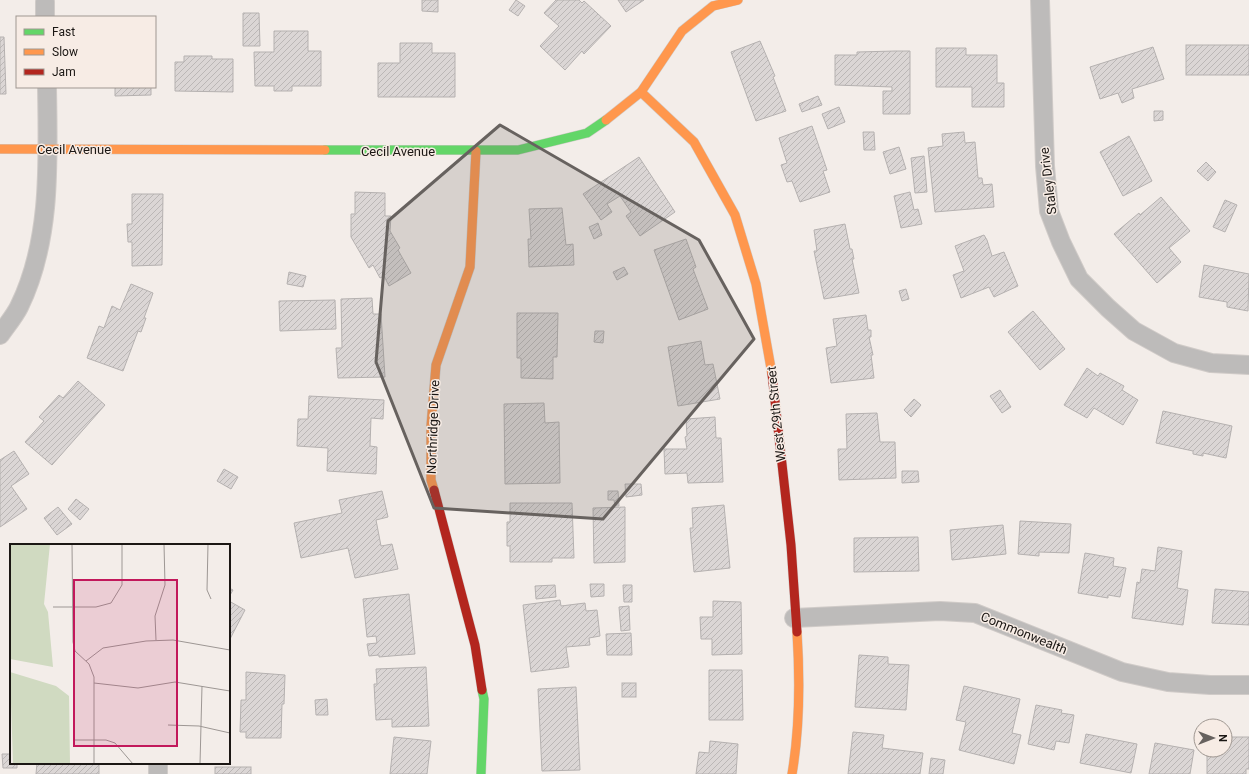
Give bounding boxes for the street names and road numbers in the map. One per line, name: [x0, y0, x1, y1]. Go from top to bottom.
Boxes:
street label: Cecil Avenue: [37, 142, 111, 157]
street label: Cecil Avenue: [361, 144, 435, 159]
street label: Staley Drive: [1036, 146, 1060, 215]
street label: West 29th Street: [764, 365, 788, 463]
street label: Northridge Drive: [424, 379, 442, 474]
street label: Commonwealth: [979, 609, 1069, 657]

